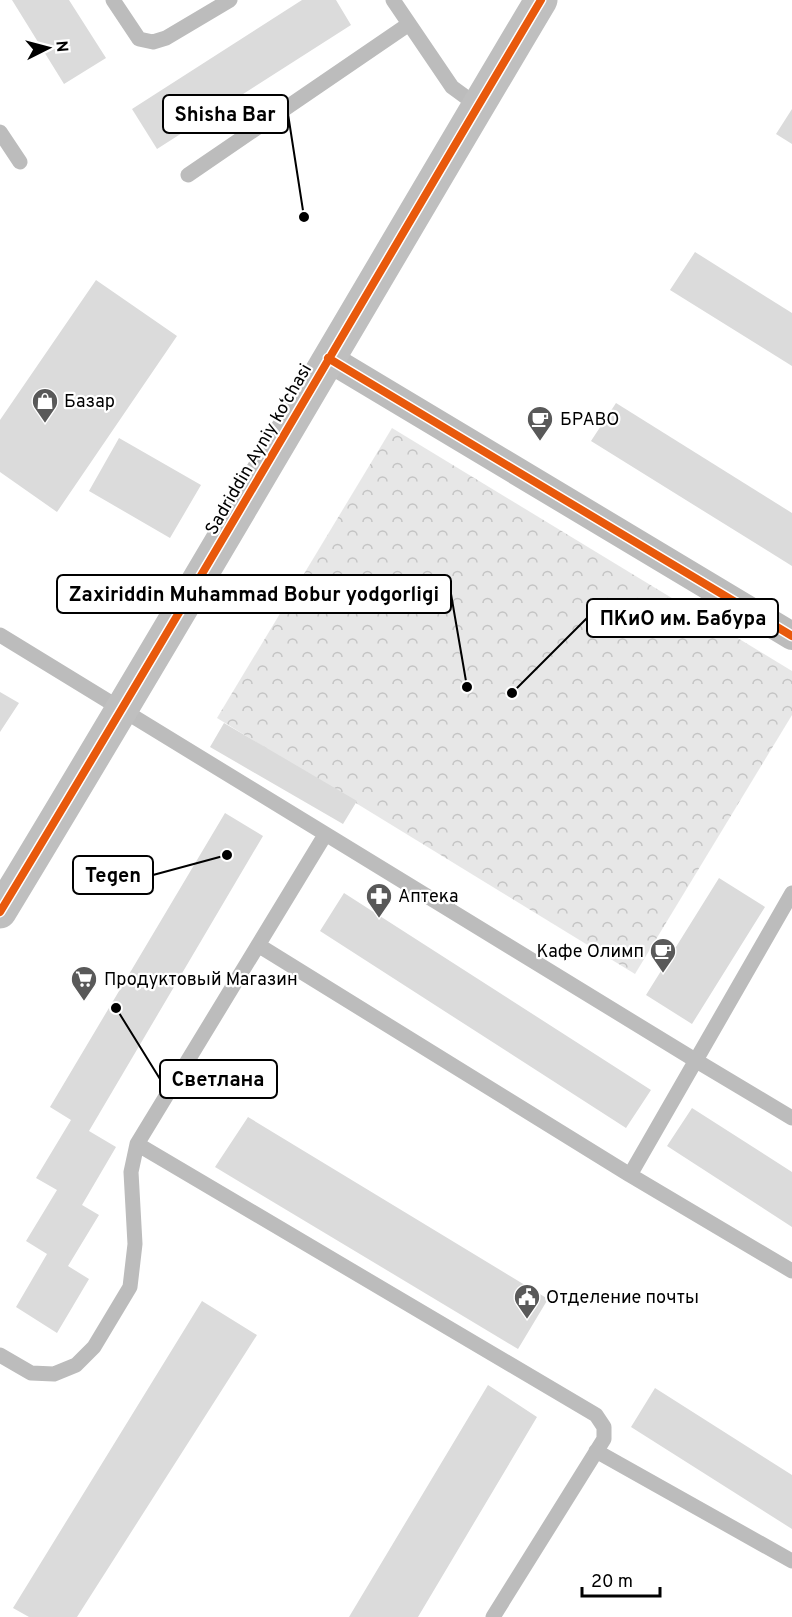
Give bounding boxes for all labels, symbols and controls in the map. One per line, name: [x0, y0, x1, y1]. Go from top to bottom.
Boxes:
north arrow: [18, 18, 78, 78]
text: N: [50, 40, 71, 53]
callout: Shisha Bar: [163, 95, 288, 133]
text: Shisha Bar: [174, 103, 276, 129]
street label: Sadriddin Ayniy ko‘chasi: [201, 360, 318, 539]
shop icon: Базар: [30, 386, 60, 424]
place label: Базар: [64, 391, 115, 414]
cafe icon: БРАВО: [525, 404, 555, 442]
place label: БРАВО: [560, 409, 619, 432]
callout: Zaxiriddin Muhammad Bobur yodgorligi: [57, 575, 451, 613]
text: Zaxiriddin Muhammad Bobur yodgorligi: [69, 583, 439, 609]
callout: ПКиО им. Бабура: [587, 599, 778, 637]
text: ПКиО им. Бабура: [600, 607, 766, 633]
callout: Tegen: [73, 856, 153, 894]
text: Tegen: [85, 864, 141, 890]
pharmacy icon: Аптека: [364, 881, 394, 919]
place label: Аптека: [398, 886, 459, 909]
cafe icon: Кафе Олимп: [648, 936, 678, 974]
place label: Кафе Олимп: [536, 941, 644, 964]
supermarket icon: Продуктовый Магазин: [69, 964, 99, 1002]
place label: Продуктовый Магазин: [104, 969, 298, 992]
callout: Светлана: [160, 1060, 277, 1098]
text: Светлана: [172, 1068, 264, 1094]
public building icon: Отделение почты: [512, 1282, 542, 1320]
place label: Отделение почты: [546, 1287, 699, 1310]
scale bar: [582, 1560, 660, 1598]
text: 20 m: [591, 1571, 633, 1594]

